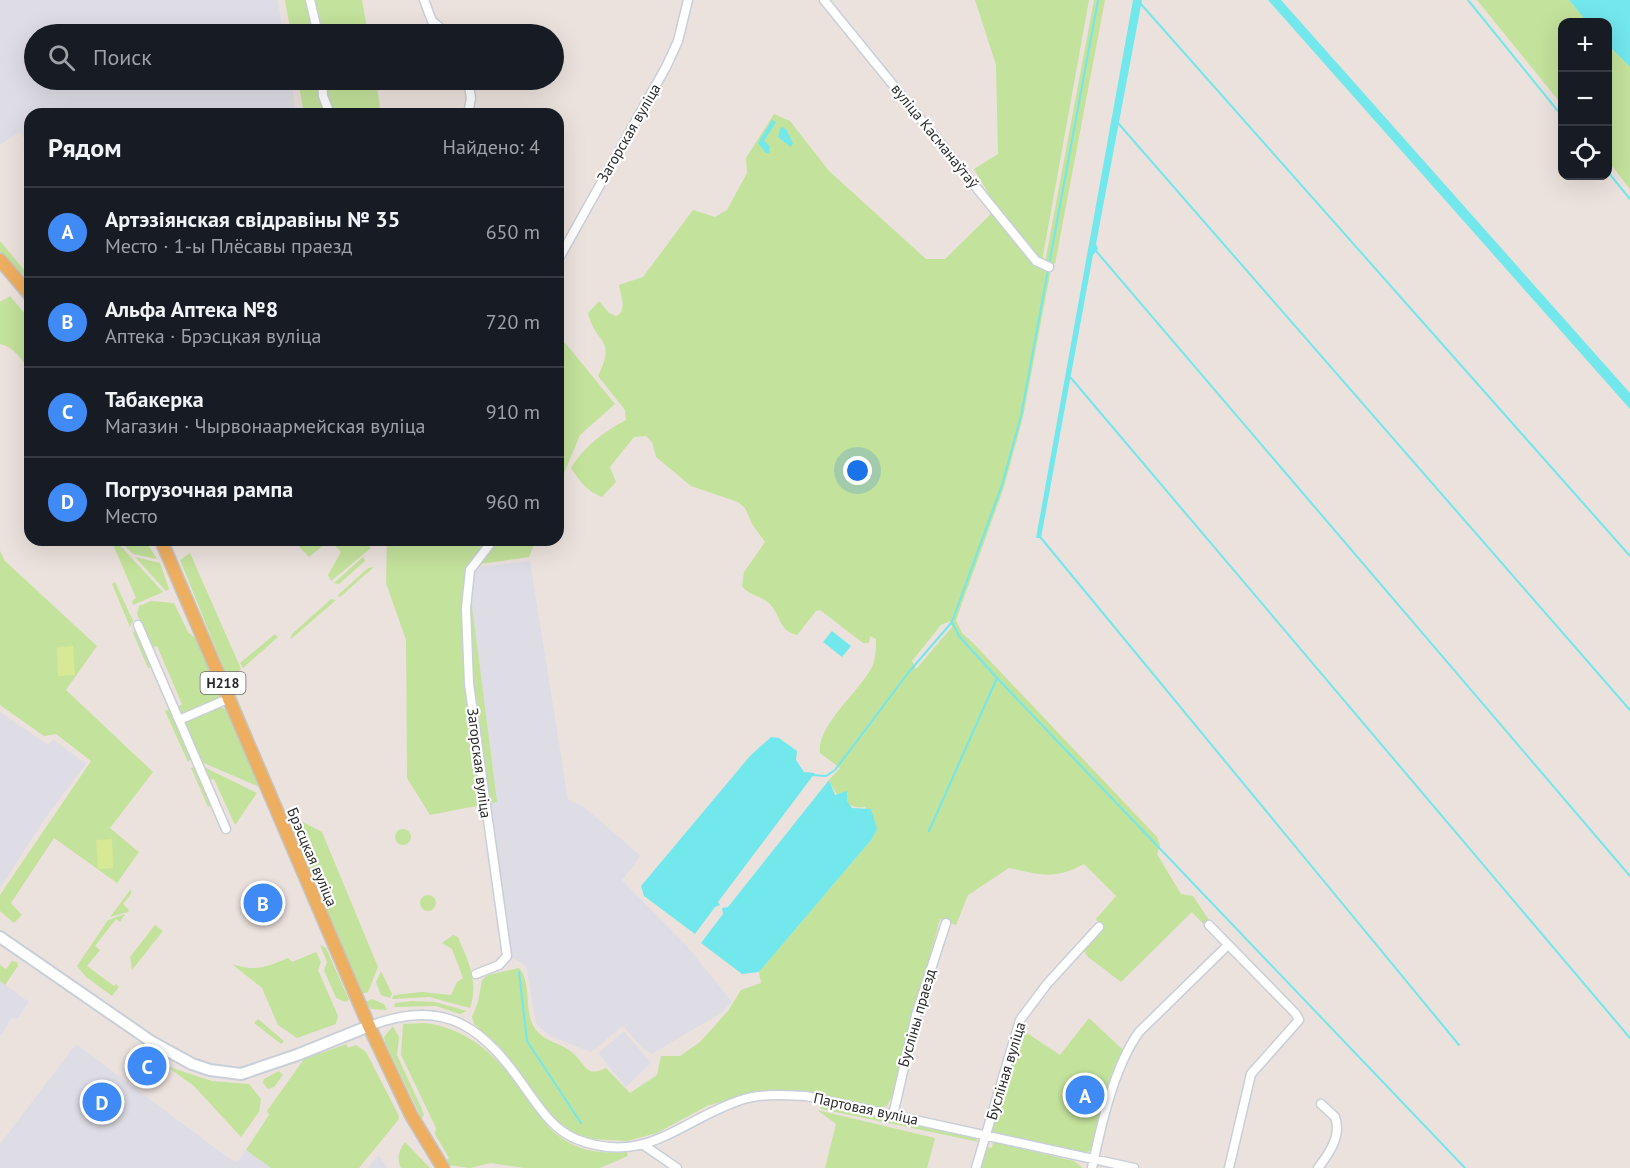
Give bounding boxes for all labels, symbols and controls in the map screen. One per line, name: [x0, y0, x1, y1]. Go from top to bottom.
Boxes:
map controls: [1558, 18, 1612, 180]
button: +: [1558, 18, 1612, 72]
search box: [24, 24, 564, 90]
icon: search: [45, 41, 78, 74]
text: Поиск: [93, 43, 152, 71]
button: −: [1558, 72, 1612, 126]
street label: Загорская вуліца: [593, 80, 665, 186]
street label: вуліца Касманаўтаў: [887, 80, 983, 192]
button: locate: [1558, 126, 1612, 180]
text: Рядом: [48, 131, 122, 164]
text: Найдено: 4: [443, 134, 540, 160]
text: Артэзіянская свідравіны № 35: [105, 205, 400, 233]
text: A: [61, 219, 74, 245]
text: 650 m: [486, 219, 540, 245]
text: Место · 1-ы Плёсавы праезд: [105, 233, 352, 259]
text: Альфа Аптека №8: [105, 295, 278, 323]
text: B: [62, 309, 73, 335]
text: 720 m: [486, 309, 540, 335]
text: Аптека · Брэсцкая вуліца: [105, 323, 321, 349]
text: Табакерка: [105, 385, 204, 413]
text: C: [62, 399, 73, 425]
text: 910 m: [486, 399, 540, 425]
text: Магазин · Чырвонаармейская вуліца: [105, 413, 426, 439]
your location: [843, 456, 872, 485]
text: Погрузочная рампа: [105, 475, 293, 503]
text: D: [61, 489, 74, 515]
text: 960 m: [486, 489, 540, 515]
text: Место: [105, 503, 158, 529]
road number: Н218: [200, 672, 246, 694]
street label: Загорская вуліца: [463, 707, 496, 819]
street label: Брэсцкая вуліца: [283, 805, 342, 909]
pin: B: [244, 880, 282, 926]
street label: Бусліны праезд: [893, 967, 940, 1069]
street label: Бусліная вуліца: [982, 1019, 1029, 1122]
pin: C: [128, 1044, 166, 1088]
pin: A: [1066, 1072, 1104, 1118]
pin: D: [82, 1080, 122, 1124]
street label: Партовая вуліца: [812, 1088, 920, 1129]

